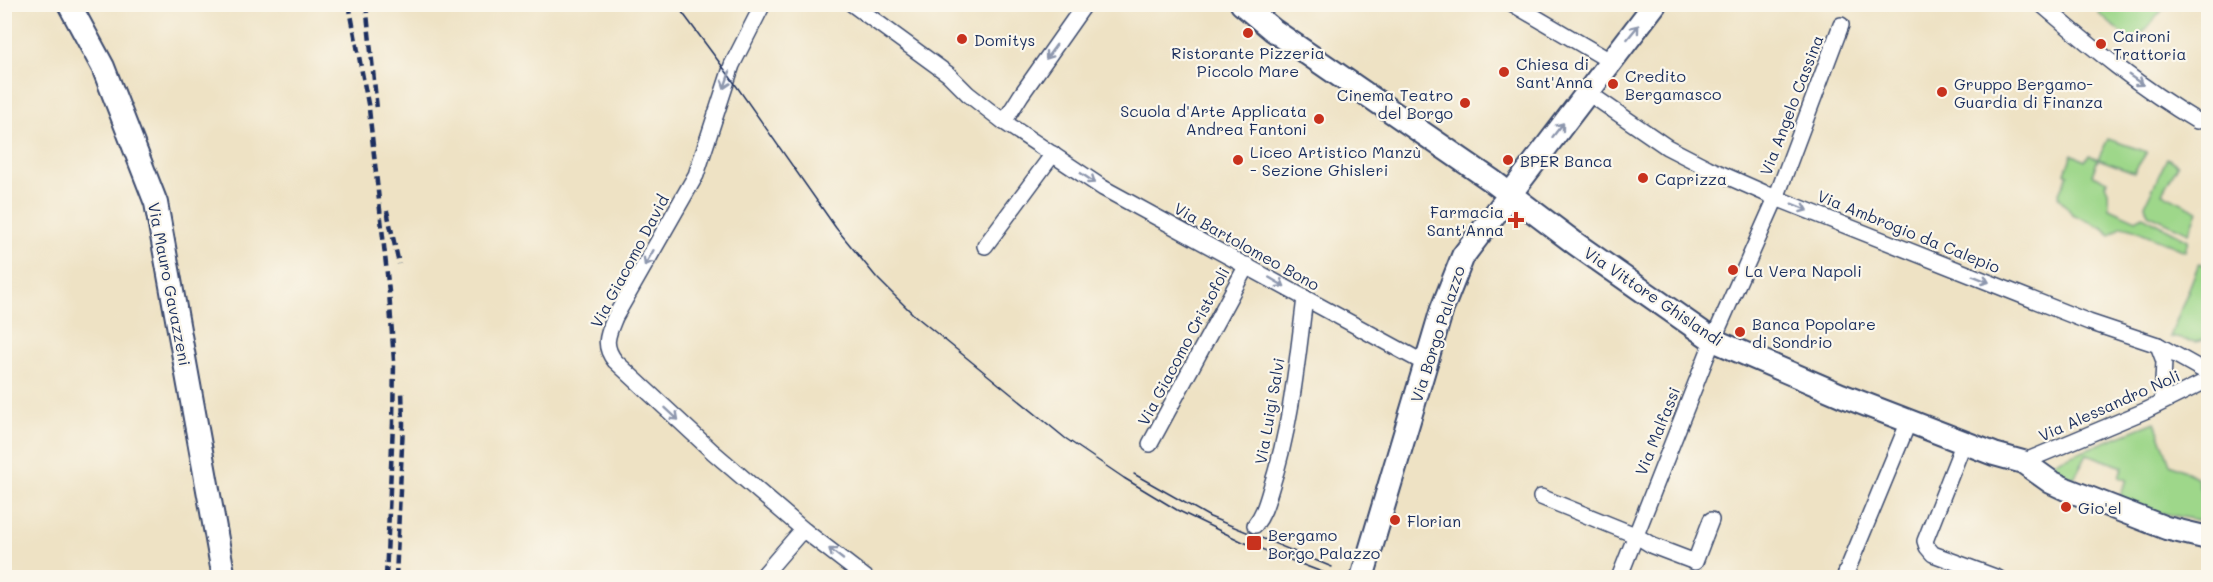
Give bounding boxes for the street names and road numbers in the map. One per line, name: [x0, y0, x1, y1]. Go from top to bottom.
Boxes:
street label: Via Angelo Cassina: [1755, 32, 1827, 178]
street label: Via Ambrogio da Calepio: [1814, 185, 2004, 277]
street label: Via Giacomo David: [585, 191, 673, 331]
street label: Via Bartolomeo Bono: [1171, 197, 1323, 295]
street label: Via Mauro Gavazzeni: [144, 200, 196, 368]
street label: Via Vittore Ghislandi: [1580, 242, 1728, 350]
street label: Via Giacomo Cristofoli: [1132, 263, 1234, 429]
street label: Via Borgo Palazzo: [1405, 263, 1469, 405]
street label: Via Luigi Salvi: [1249, 356, 1289, 466]
street label: Via Alessandro Noli: [2035, 364, 2183, 446]
street label: Via Malfassi: [1630, 384, 1684, 478]

